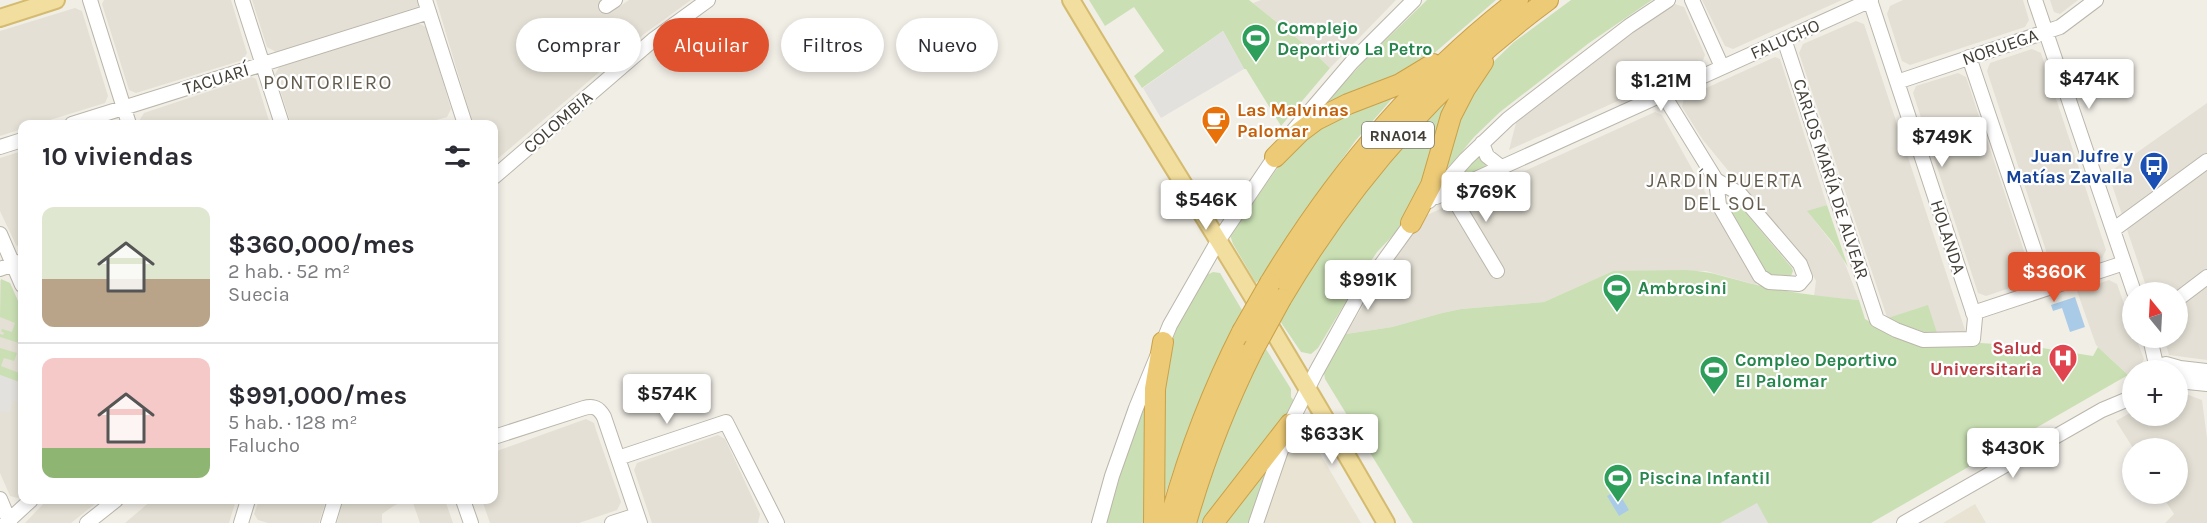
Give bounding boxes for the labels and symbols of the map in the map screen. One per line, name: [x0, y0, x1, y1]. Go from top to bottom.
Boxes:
street label: FALUCHO: [1747, 14, 1823, 64]
place label: Complejo Deportivo La Petro: [1277, 17, 1433, 60]
sports icon: Complejo Deportivo La Petro: [1240, 22, 1272, 64]
street label: NORUEGA: [1959, 24, 2041, 70]
street label: TACUARÍ: [180, 57, 253, 99]
pin: $474K: [2047, 59, 2131, 110]
pin: $1.21M: [1612, 61, 1710, 112]
district label: PONTORIERO: [263, 71, 393, 94]
street label: CARLOS MARÍA DE ALVEAR: [1788, 76, 1875, 282]
street label: COLOMBIA: [519, 86, 597, 158]
place label: Las Malvinas Palomar: [1237, 99, 1349, 142]
cafe icon: Las Malvinas Palomar: [1200, 104, 1232, 146]
pin: $749K: [1900, 117, 1984, 168]
road number: RNA014: [1362, 122, 1434, 148]
place label: Juan Jufre y Matías Zavalla: [2006, 145, 2133, 188]
bus stop icon: Juan Jufre y Matías Zavalla: [2138, 150, 2170, 192]
district label: JARDÍN PUERTA DEL SOL: [1647, 168, 1803, 215]
pin: $769K: [1444, 172, 1528, 223]
pin: $546K: [1164, 180, 1248, 231]
street label: HOLANDA: [1926, 197, 1970, 277]
pin: $360K: [2012, 252, 2096, 303]
pin: $991K: [1326, 260, 1410, 311]
sports icon: Ambrosini: [1601, 272, 1633, 314]
place label: Ambrosini: [1638, 277, 1727, 299]
north arrow: [2122, 282, 2188, 348]
place label: Salud Universitaria: [1930, 337, 2042, 380]
hospital icon: Salud Universitaria: [2047, 342, 2079, 384]
place label: Compleo Deportivo El Palomar: [1735, 349, 1897, 392]
sports icon: Compleo Deportivo El Palomar: [1698, 354, 1730, 396]
pin: $574K: [625, 374, 709, 425]
pin: $633K: [1290, 414, 1374, 465]
pin: $430K: [1971, 428, 2055, 479]
sports icon: Piscina Infantil: [1602, 462, 1634, 504]
place label: Piscina Infantil: [1639, 467, 1770, 489]

